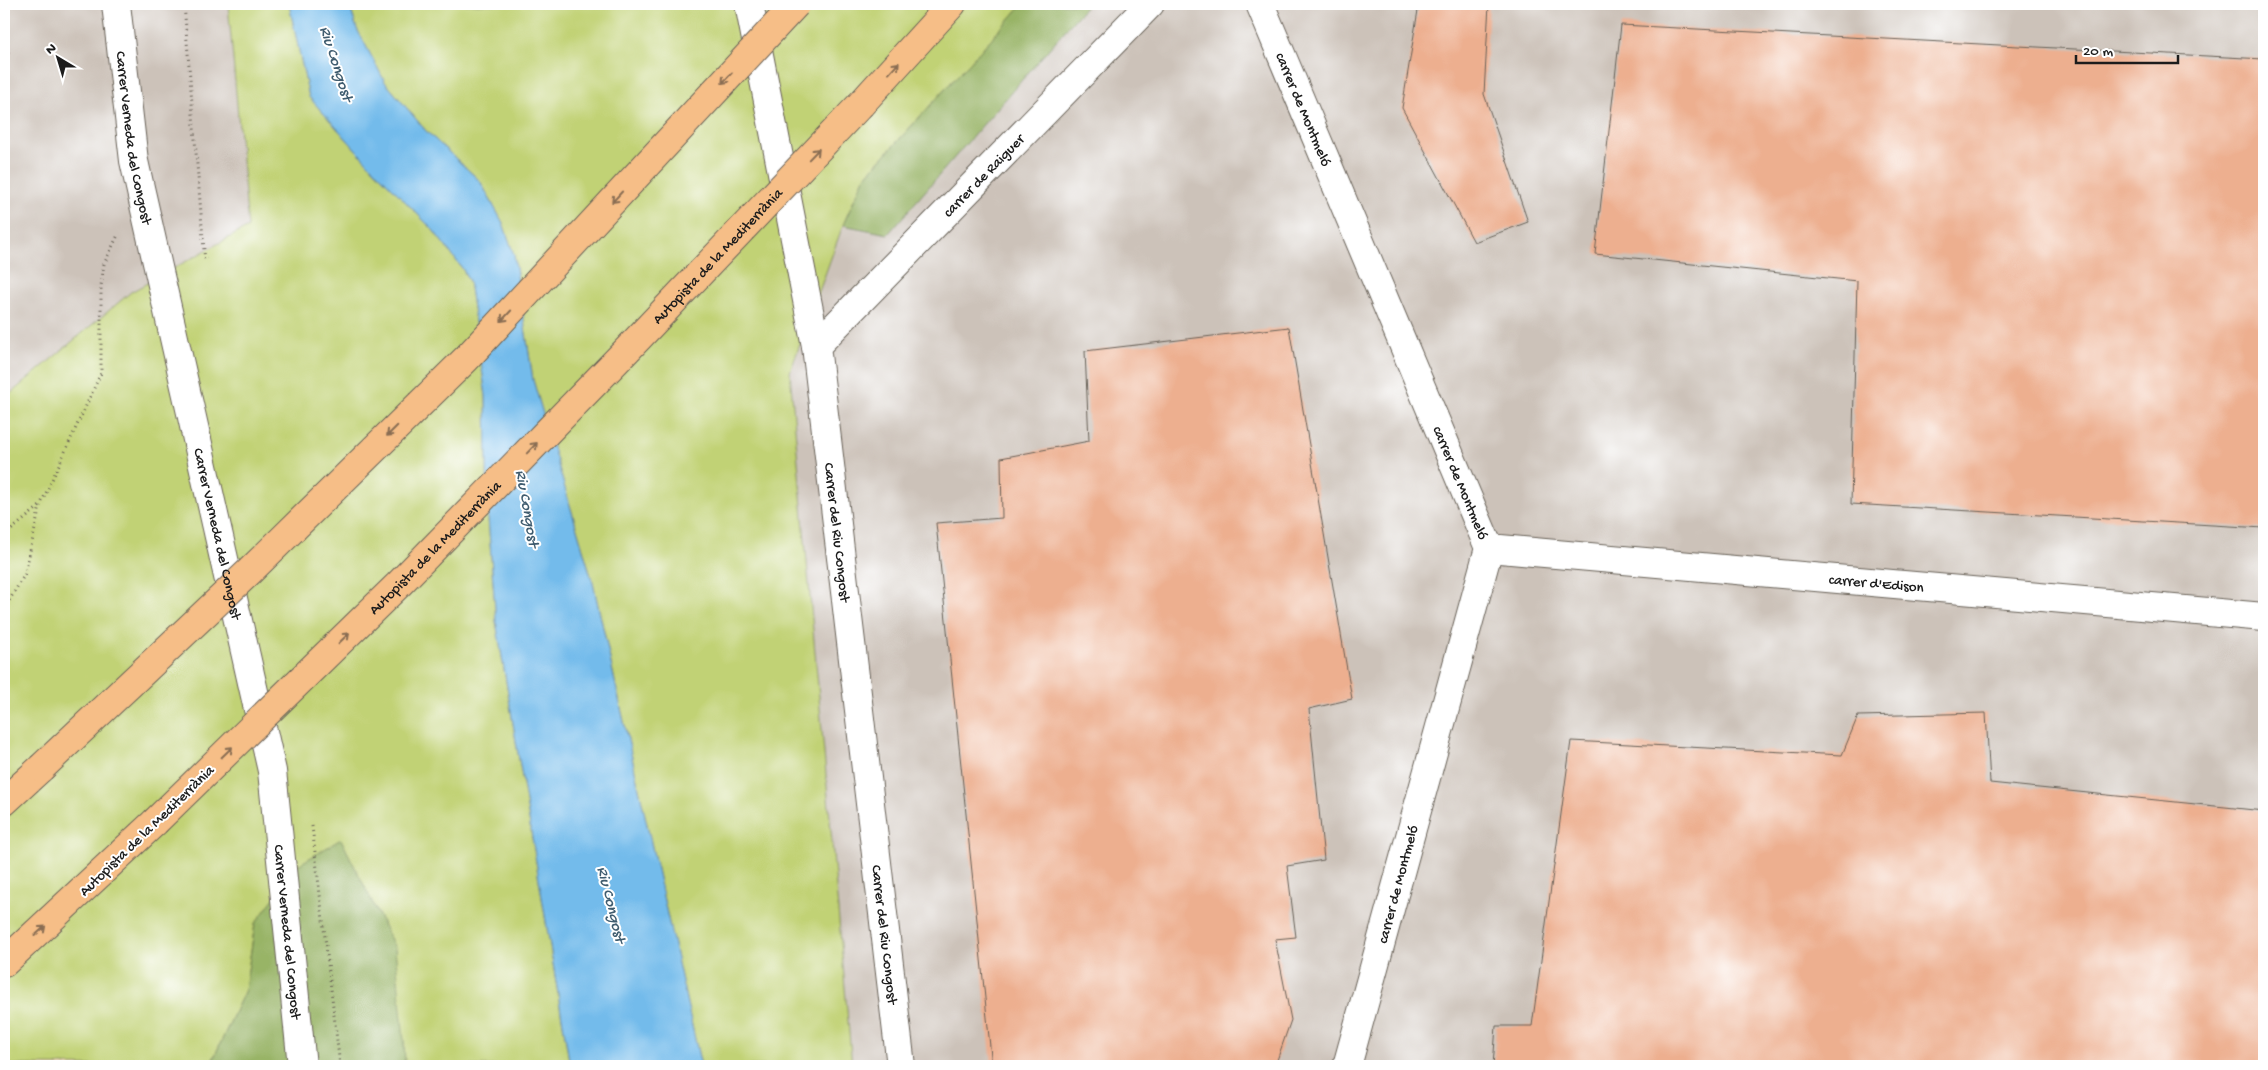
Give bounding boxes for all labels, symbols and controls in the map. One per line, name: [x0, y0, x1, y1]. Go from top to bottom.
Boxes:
water label: Riu Congost: [314, 24, 356, 106]
north arrow: [32, 32, 82, 82]
scale bar: [2076, 32, 2178, 64]
text: N: [43, 40, 60, 59]
text: 20 m: [2083, 43, 2113, 61]
street label: Carrer Verneda del Congost: [110, 50, 155, 228]
street label: carrer de Montmeló: [1270, 50, 1334, 170]
one-way arrow: [888, 61, 900, 74]
one-way arrow: [721, 71, 733, 84]
street label: carrer de Raiguer: [940, 130, 1030, 222]
one-way arrow: [807, 148, 820, 160]
street label: Autopista de la Mediterrània: [649, 185, 788, 329]
one-way arrow: [611, 190, 623, 203]
one-way arrow: [500, 309, 512, 322]
street label: carrer de Montmeló: [1428, 424, 1492, 543]
one-way arrow: [386, 425, 398, 438]
one-way arrow: [526, 442, 538, 455]
street label: Carrer Verneda del Congost: [188, 447, 245, 623]
street label: Carrer del Riu Congost: [819, 462, 853, 605]
water label: Riu Congost: [509, 469, 542, 551]
street label: Autopista de la Mediterrània: [366, 477, 506, 619]
street label: carrer d'Edison: [1828, 571, 1924, 598]
one-way arrow: [337, 633, 349, 645]
one-way arrow: [221, 746, 233, 758]
street label: Autopista de la Mediterrània: [76, 762, 219, 901]
street label: carrer de Montmeló: [1374, 823, 1423, 946]
street label: Carrer Verneda del Congost: [269, 844, 304, 1022]
street label: Carrer del Riu Congost: [866, 864, 901, 1007]
water label: Riu Congost: [591, 865, 629, 947]
one-way arrow: [33, 925, 46, 937]

